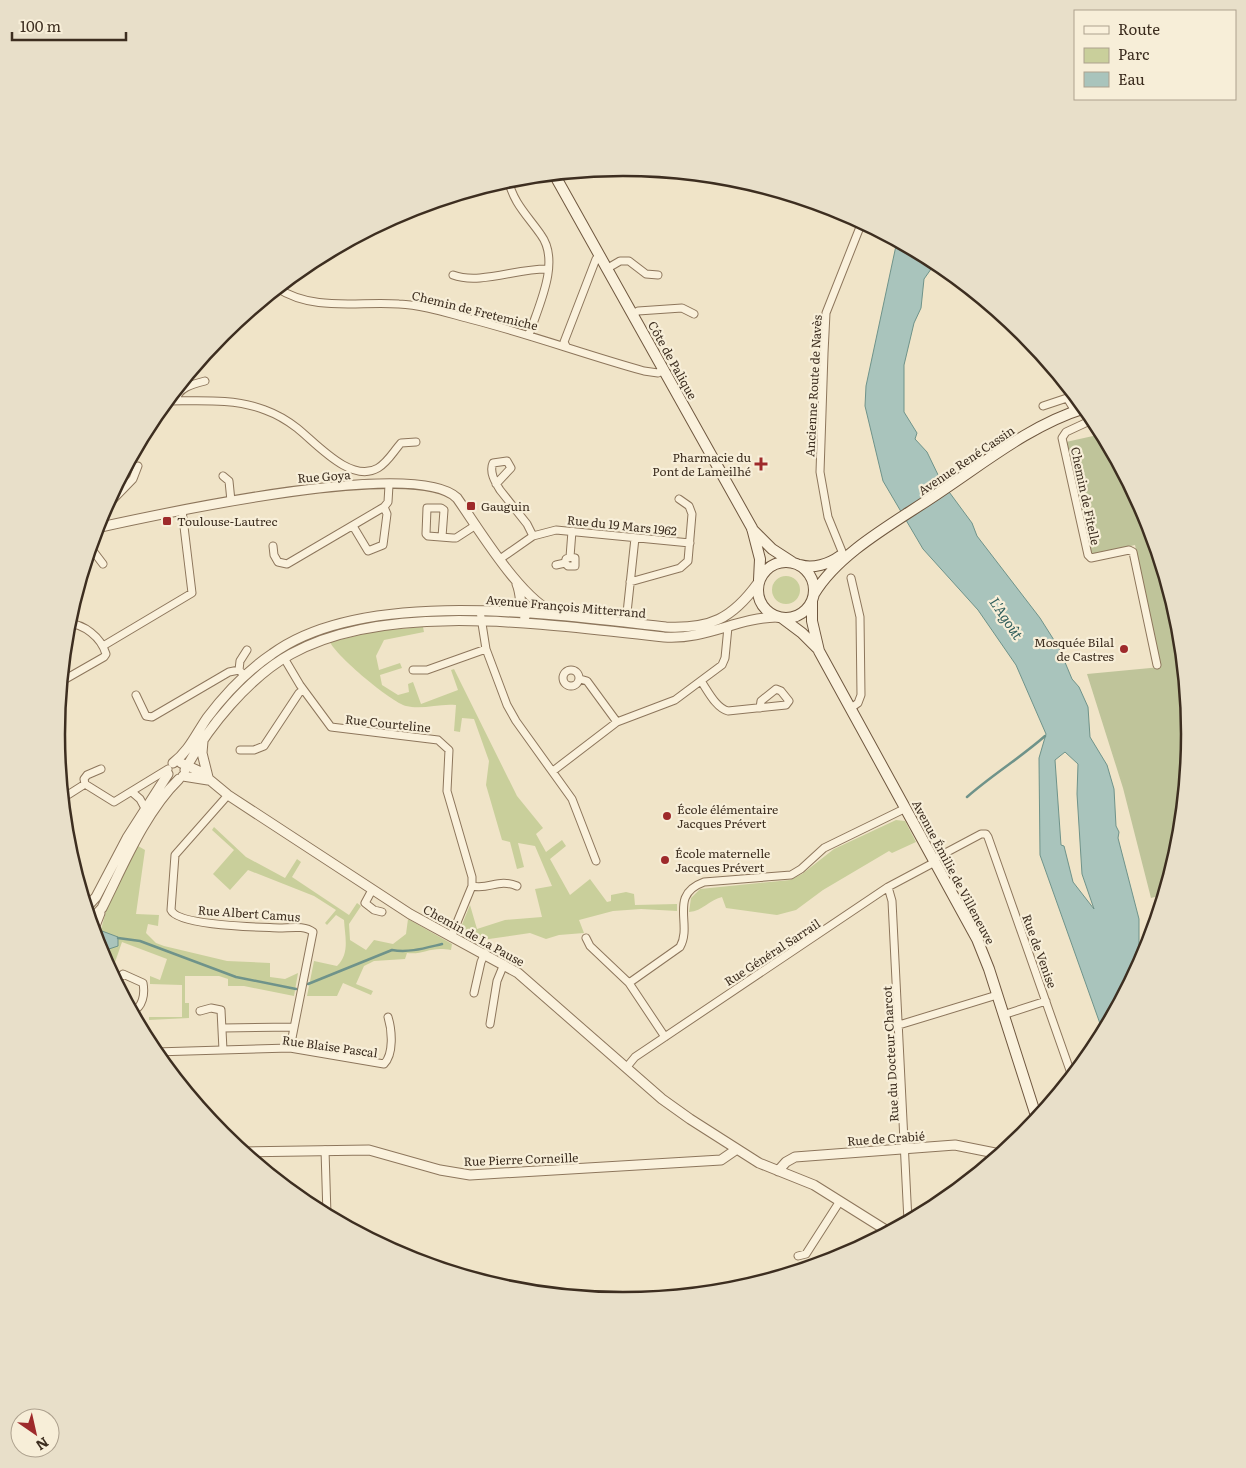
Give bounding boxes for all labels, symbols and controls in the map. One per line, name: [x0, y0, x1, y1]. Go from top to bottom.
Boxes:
scale bar: [12, 10, 126, 42]
legend: [1074, 10, 1236, 100]
text: 100 m: [20, 14, 61, 37]
text: Route: [1118, 17, 1160, 40]
text: Parc: [1118, 42, 1150, 65]
text: Eau: [1118, 67, 1145, 90]
street label: Chemin de Fretemiche: [410, 286, 540, 334]
street label: Ancienne Route de Navès: [800, 314, 826, 458]
street label: Côte de Palique: [644, 318, 702, 402]
street label: Avenue René Cassin: [914, 421, 1018, 499]
street label: Chemin de Fitelle: [1067, 445, 1105, 547]
place label: Pharmacie du Pont de Lameilhé: [652, 448, 751, 480]
marker: Pharmacie du Pont de Lameilhé: [755, 458, 767, 470]
street label: Rue Goya: [297, 465, 352, 487]
place label: Gauguin: [481, 497, 530, 515]
marker: Gauguin: [465, 500, 477, 512]
street label: Rue du 19 Mars 1962: [566, 510, 678, 540]
place label: Toulouse-Lautrec: [177, 512, 277, 530]
marker: Toulouse-Lautrec: [161, 515, 173, 527]
street label: Avenue François Mitterrand: [485, 590, 647, 622]
water label: L'Agoût: [985, 593, 1029, 643]
place label: Mosquée Bilal de Castres: [1034, 633, 1115, 665]
marker: Mosquée Bilal de Castres: [1118, 643, 1130, 655]
street label: Rue Courteline: [344, 710, 432, 736]
street label: Avenue Émilie de Villeneuve: [908, 797, 1000, 947]
place label: École élémentaire Jacques Prévert: [677, 800, 778, 832]
marker: École élémentaire Jacques Prévert: [661, 810, 673, 822]
place label: École maternelle Jacques Prévert: [675, 844, 770, 876]
marker: École maternelle Jacques Prévert: [659, 854, 671, 866]
street label: Rue Albert Camus: [197, 900, 301, 926]
street label: Chemin de La Pause: [420, 900, 528, 970]
street label: Rue de Venise: [1018, 911, 1062, 991]
street label: Rue Général Sarrail: [720, 914, 824, 990]
street label: Rue du Docteur Charcot: [877, 985, 903, 1122]
street label: Rue Blaise Pascal: [281, 1030, 379, 1062]
street label: Rue de Crabié: [846, 1126, 926, 1150]
street label: Rue Pierre Corneille: [463, 1148, 579, 1170]
north arrow: [10, 1408, 60, 1458]
text: N: [32, 1433, 53, 1456]

